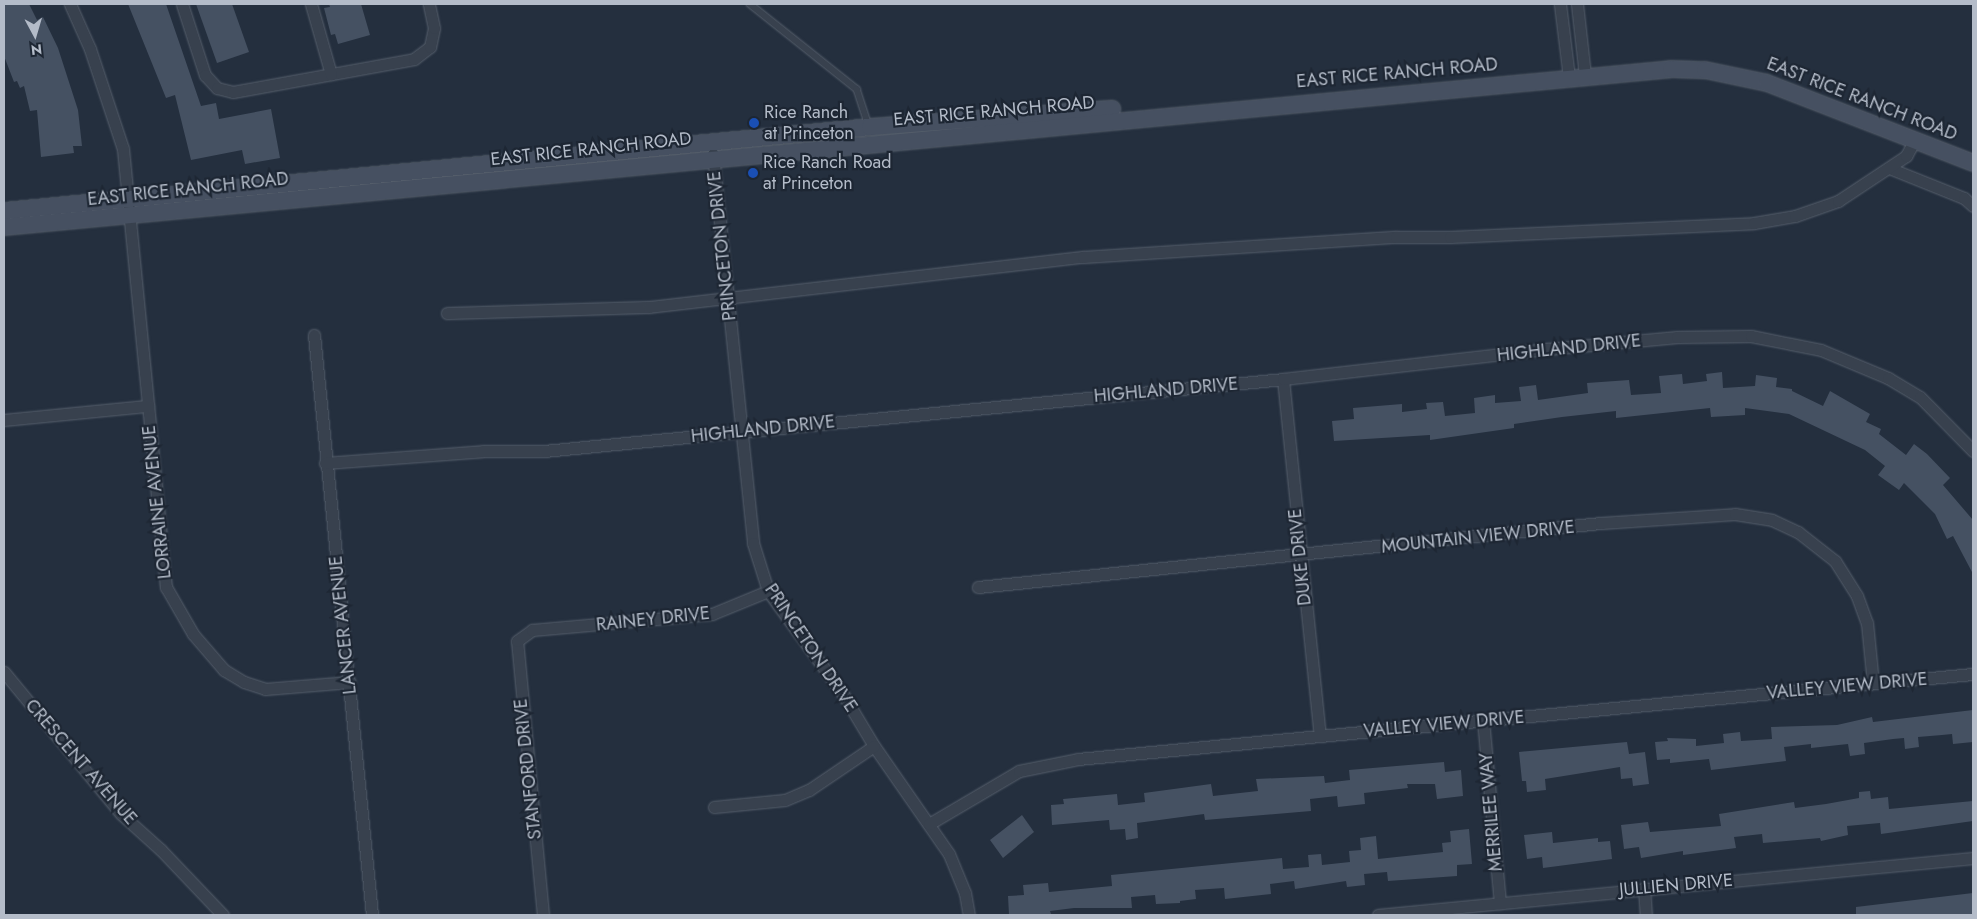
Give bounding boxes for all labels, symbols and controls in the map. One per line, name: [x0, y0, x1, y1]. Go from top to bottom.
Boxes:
north arrow: [10, 10, 60, 60]
text: N: [30, 39, 43, 60]
street label: EAST RICE RANCH ROAD: [1295, 53, 1499, 93]
street label: EAST RICE RANCH ROAD: [1764, 53, 1960, 145]
street label: EAST RICE RANCH ROAD: [892, 91, 1096, 131]
place label: Rice Ranch at Princeton: [764, 102, 854, 144]
marker: Rice Ranch at Princeton: [748, 117, 760, 129]
street label: EAST RICE RANCH ROAD: [489, 128, 693, 170]
place label: Rice Ranch Road at Princeton: [763, 152, 892, 194]
marker: Rice Ranch Road at Princeton: [747, 167, 759, 179]
street label: EAST RICE RANCH ROAD: [86, 168, 290, 210]
street label: PRINCETON DRIVE: [703, 170, 741, 322]
street label: HIGHLAND DRIVE: [1496, 330, 1642, 366]
street label: HIGHLAND DRIVE: [1093, 373, 1239, 407]
street label: HIGHLAND DRIVE: [690, 411, 836, 447]
street label: LORRAINE AVENUE: [138, 424, 176, 580]
street label: DUKE DRIVE: [1284, 507, 1316, 607]
street label: MOUNTAIN VIEW DRIVE: [1380, 516, 1576, 558]
street label: LANCER AVENUE: [325, 555, 361, 695]
street label: PRINCETON DRIVE: [760, 580, 862, 716]
street label: RAINEY DRIVE: [595, 602, 711, 636]
street label: VALLEY VIEW DRIVE: [1766, 668, 1928, 704]
street label: CRESCENT AVENUE: [21, 695, 141, 829]
street label: STANFORD DRIVE: [510, 697, 546, 841]
street label: VALLEY VIEW DRIVE: [1363, 706, 1525, 742]
street label: MERRILEE WAY: [1475, 752, 1507, 872]
street label: JULLIEN DRIVE: [1618, 869, 1734, 901]

